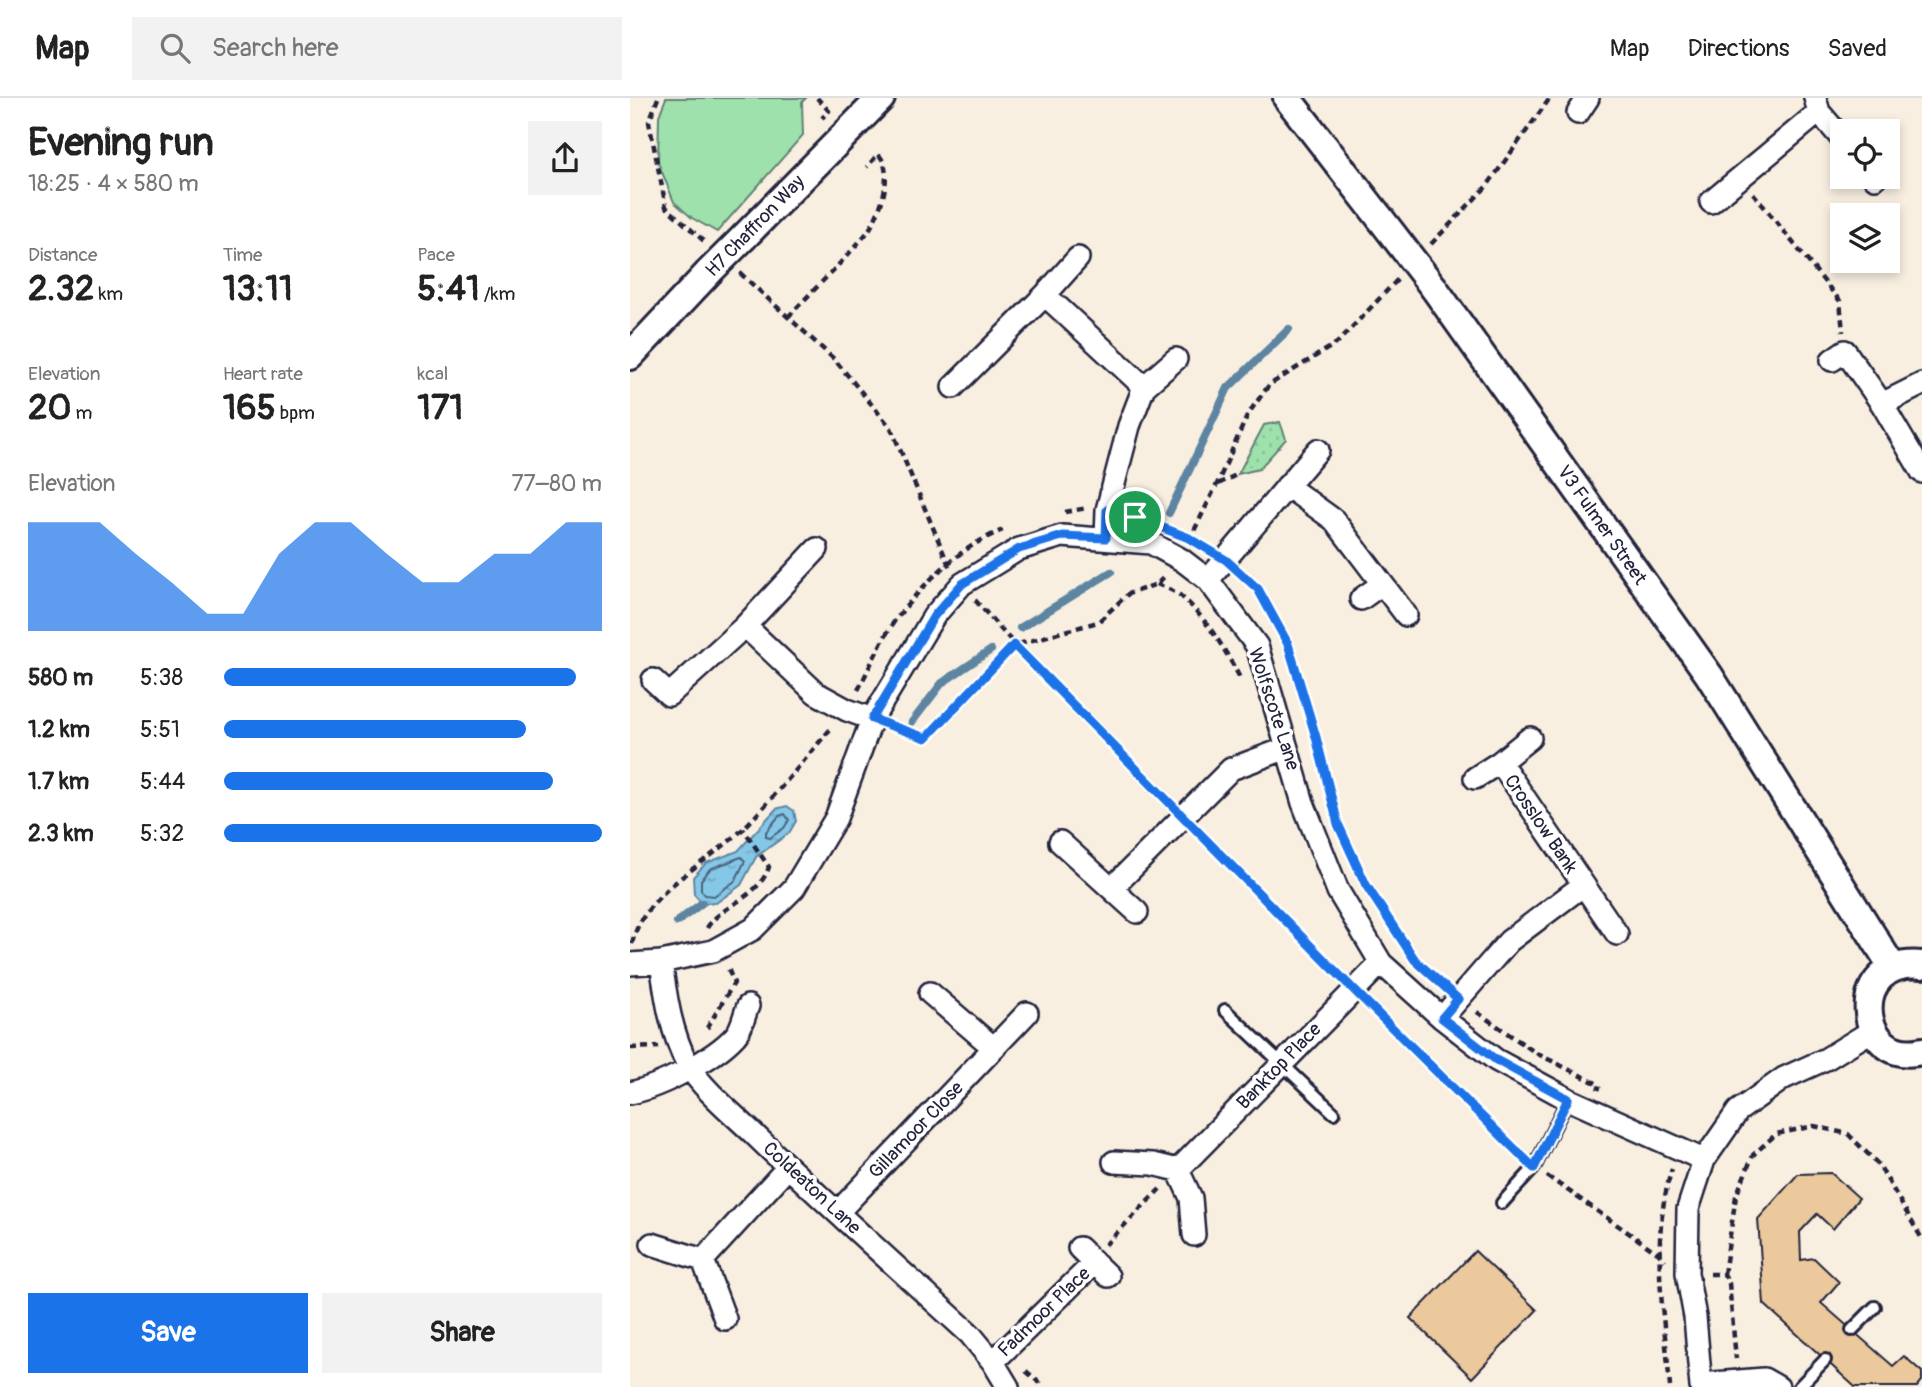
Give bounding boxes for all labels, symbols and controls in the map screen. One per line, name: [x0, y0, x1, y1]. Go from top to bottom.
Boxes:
search box: [132, 17, 622, 80]
text: Map: [35, 28, 90, 69]
icon: search: [156, 29, 194, 67]
text: Search here: [212, 32, 339, 64]
text: Map: [1610, 34, 1650, 63]
text: Directions: [1688, 34, 1789, 63]
text: Saved: [1827, 34, 1887, 63]
text: Evening run: [28, 119, 214, 167]
map controls: [1830, 119, 1900, 273]
button: locate: [1830, 119, 1900, 189]
button: share: [528, 121, 602, 195]
text: 18:25 · 4 × 580 m: [28, 169, 199, 198]
street label: H7 Chaffron Way: [700, 170, 810, 282]
button: layers: [1830, 203, 1900, 273]
text: Distance: [28, 243, 97, 267]
text: Time: [223, 243, 262, 267]
text: Pace: [417, 243, 455, 267]
text: 2.32: [28, 267, 94, 311]
text: 13:11: [223, 267, 293, 311]
text: 5:41: [417, 267, 480, 311]
text: km: [94, 282, 123, 306]
text: /km: [480, 282, 515, 306]
text: Elevation: [28, 362, 100, 386]
text: Heart rate: [223, 362, 303, 386]
text: kcal: [417, 362, 448, 386]
text: 20: [28, 386, 71, 430]
text: 165: [223, 386, 276, 430]
text: 171: [417, 386, 463, 430]
text: m: [71, 401, 92, 425]
text: bpm: [276, 401, 315, 425]
street label: V3 Fulmer Street: [1552, 461, 1652, 590]
text: Elevation: [28, 469, 116, 498]
text: 77–80 m: [511, 469, 602, 498]
pin: [1105, 487, 1165, 547]
icon: arrive: [1116, 498, 1154, 536]
street label: Wolfscote Lane: [1243, 645, 1305, 774]
text: 580 m: [28, 663, 93, 692]
text: 5:38: [140, 663, 183, 692]
text: 1.2 km: [28, 715, 90, 744]
text: 5:51: [140, 715, 180, 744]
text: 1.7 km: [28, 767, 89, 796]
text: 5:44: [140, 767, 185, 796]
street label: Crosslow Bank: [1499, 770, 1583, 878]
text: 2.3 km: [28, 819, 94, 848]
text: 5:32: [140, 819, 184, 848]
street label: Banktop Place: [1232, 1017, 1327, 1115]
street label: Gillamoor Close: [863, 1076, 969, 1184]
street label: Coldeaton Lane: [758, 1137, 866, 1240]
street label: Fadmoor Place: [993, 1261, 1096, 1362]
button: Save: [28, 1293, 308, 1373]
button: Share: [322, 1293, 602, 1373]

